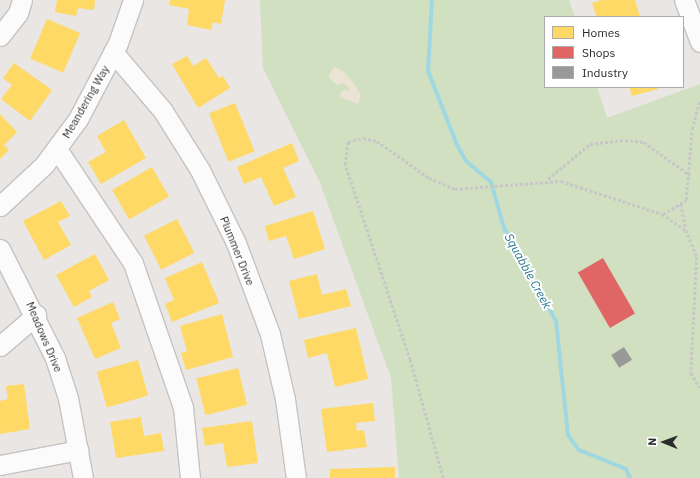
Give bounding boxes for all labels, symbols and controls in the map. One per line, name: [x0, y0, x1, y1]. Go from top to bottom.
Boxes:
legend: [544, 16, 684, 88]
text: Homes: [582, 25, 620, 40]
text: Shops: [582, 45, 615, 60]
street label: Meandering Way: [60, 63, 112, 141]
text: Industry: [582, 65, 628, 80]
street label: Plummer Drive: [217, 215, 257, 287]
water label: Squabble Creek: [501, 231, 555, 311]
street label: Meadows Drive: [23, 300, 65, 374]
north arrow: [644, 422, 684, 462]
text: N: [645, 438, 659, 446]

